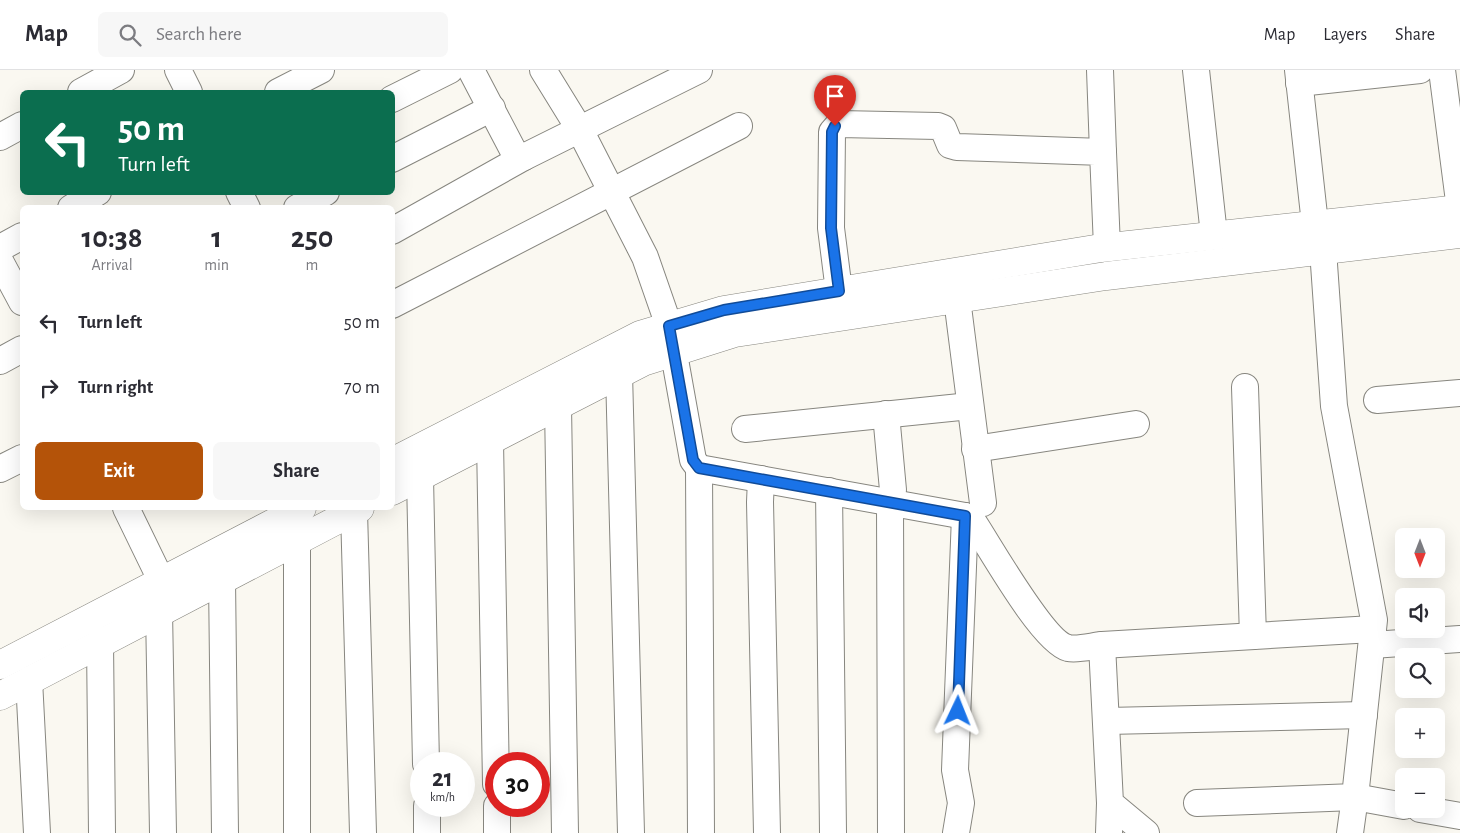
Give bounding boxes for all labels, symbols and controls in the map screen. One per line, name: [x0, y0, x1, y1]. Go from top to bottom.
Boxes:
search box: [98, 12, 448, 57]
icon: search: [116, 21, 144, 49]
text: Map: [25, 22, 68, 46]
text: Search here: [156, 25, 242, 44]
text: Map: [1264, 26, 1295, 44]
text: Layers: [1323, 26, 1367, 44]
text: Share: [1395, 26, 1435, 44]
pin: [814, 75, 856, 126]
icon: arrive: [821, 82, 849, 110]
icon: left: [35, 110, 100, 175]
text: 50 m: [118, 112, 185, 147]
text: Turn left: [118, 153, 190, 175]
text: 10:38: [82, 223, 143, 253]
text: 1: [211, 223, 222, 253]
text: 250: [291, 223, 333, 253]
text: Arrival: [92, 257, 133, 273]
text: min: [204, 257, 229, 273]
text: m: [306, 257, 318, 273]
icon: left: [35, 309, 63, 337]
text: Turn left: [78, 313, 142, 332]
text: 50 m: [344, 313, 380, 332]
icon: right: [35, 374, 63, 402]
text: Turn right: [78, 378, 153, 397]
text: 70 m: [344, 378, 380, 397]
button: Exit: [35, 442, 203, 500]
button: Share: [213, 442, 380, 500]
north arrow: [1395, 528, 1445, 578]
map controls: [1395, 528, 1445, 818]
button: sound: [1395, 588, 1445, 638]
button: search: [1395, 648, 1445, 698]
position arrow: [931, 684, 983, 736]
button: +: [1395, 708, 1445, 758]
speed limit sign: 30: [485, 752, 550, 817]
text: 21: [432, 766, 453, 791]
button: −: [1395, 768, 1445, 818]
text: km/h: [430, 791, 455, 803]

